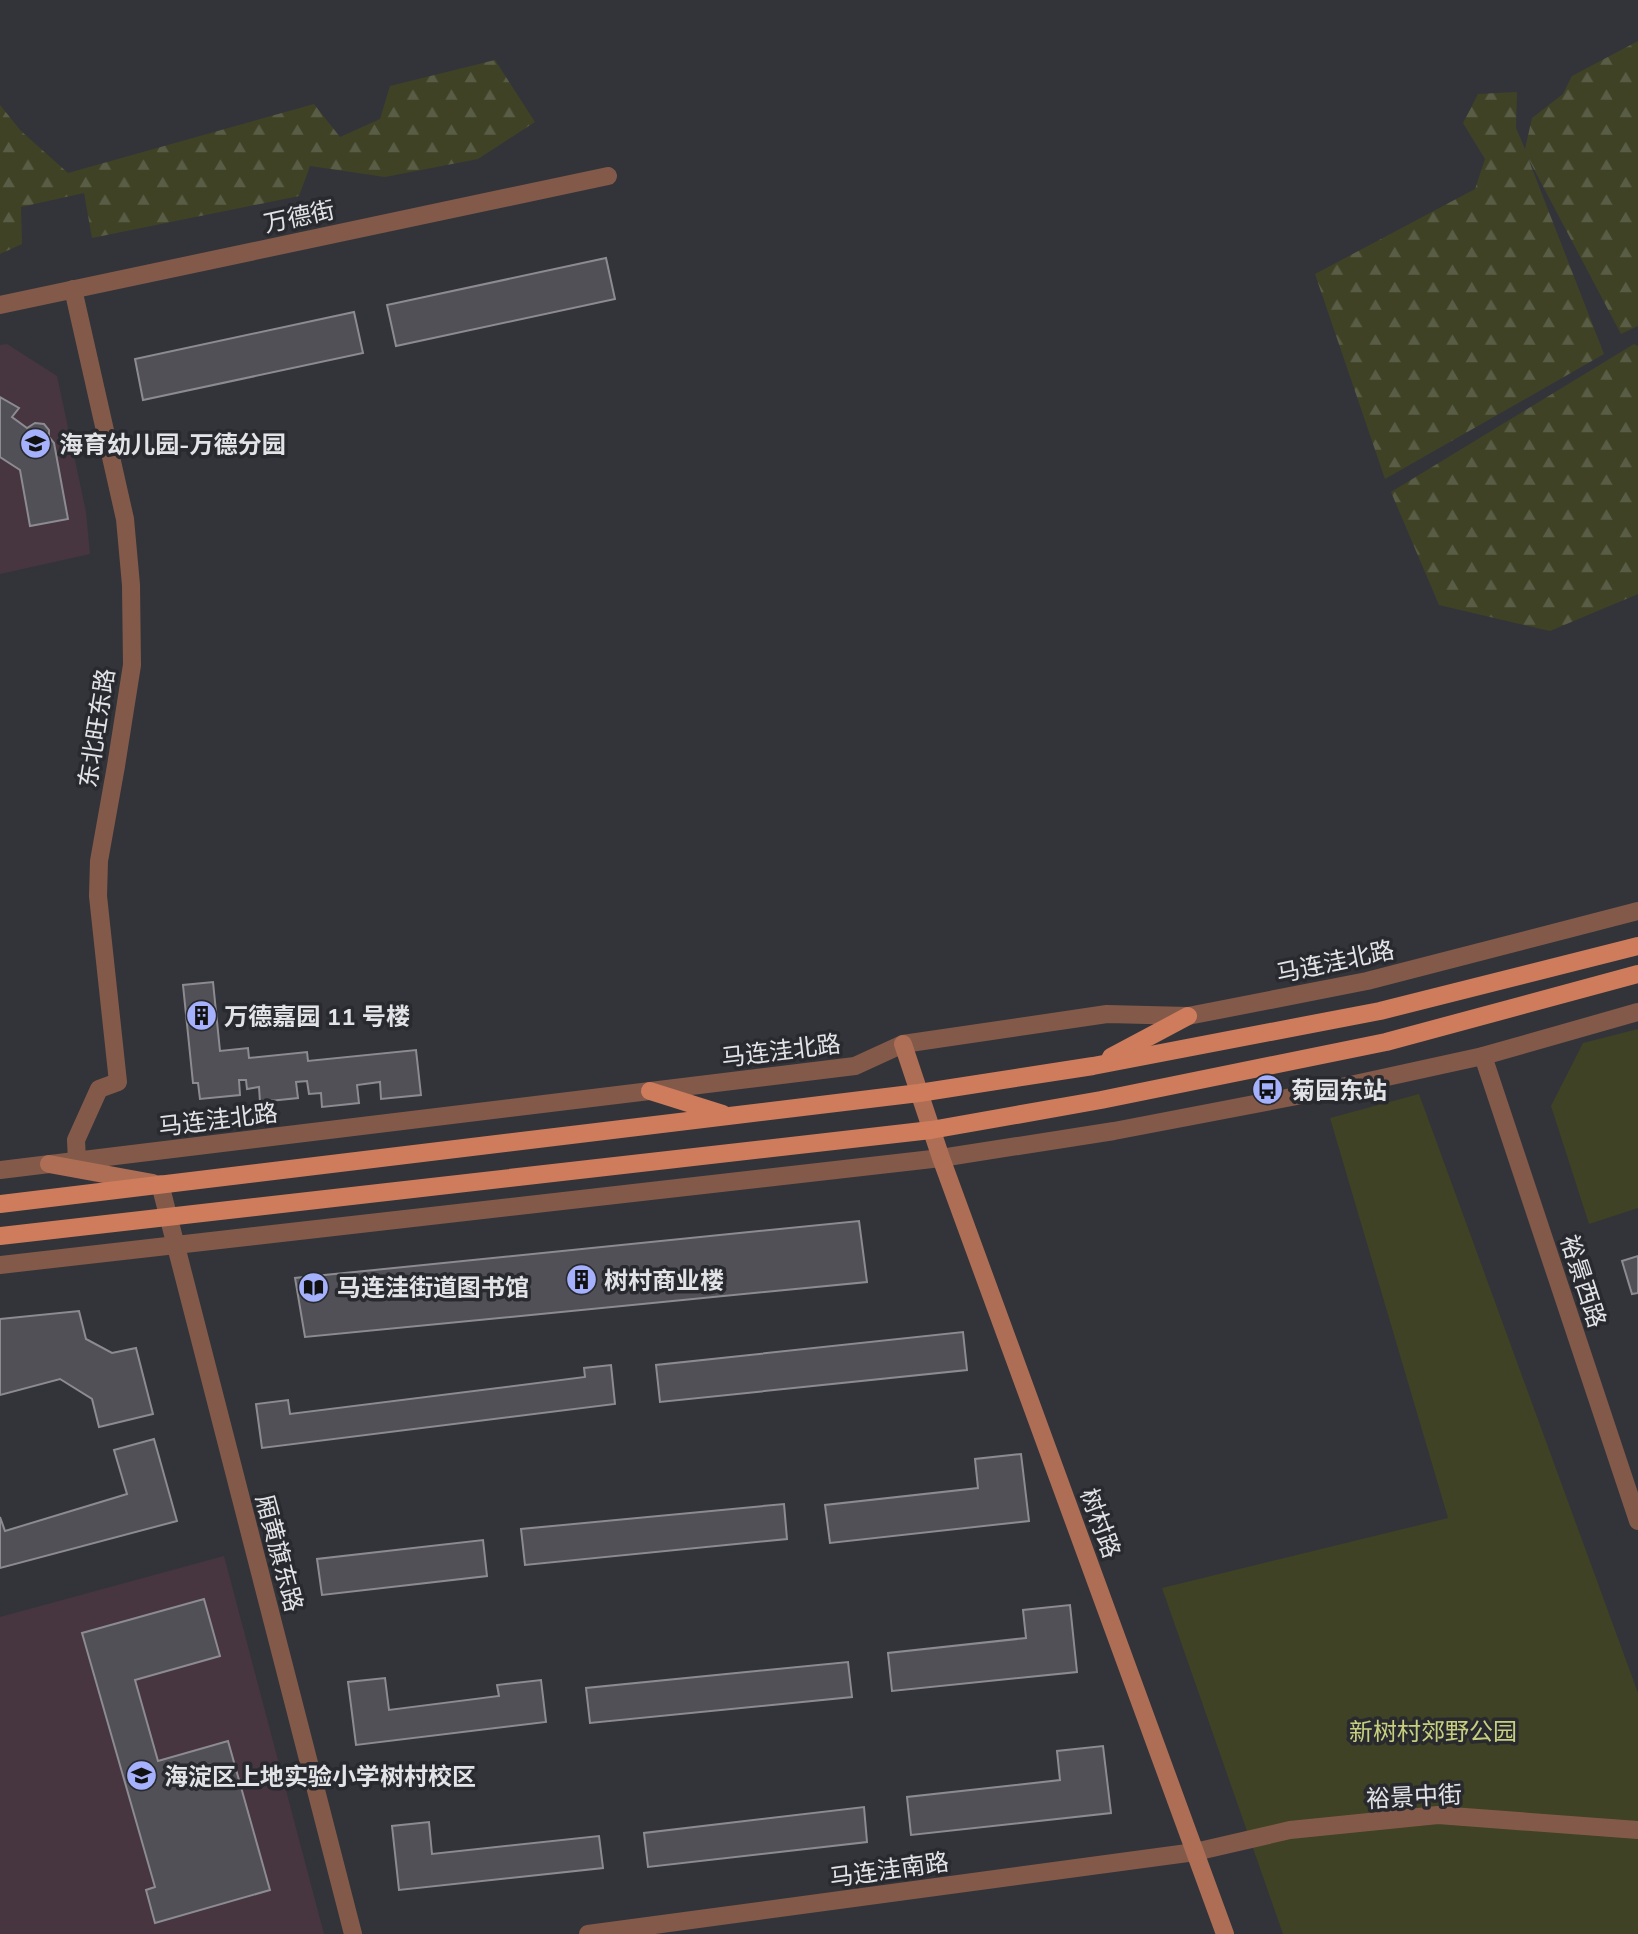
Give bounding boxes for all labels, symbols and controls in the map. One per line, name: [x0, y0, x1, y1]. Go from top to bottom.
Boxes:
street label: 万德街: [261, 194, 337, 238]
school or university icon: 海育幼儿园-万德分园: [19, 427, 53, 461]
place label: 海育幼儿园-万德分园: [59, 429, 286, 459]
street label: 东北旺东路: [72, 666, 120, 790]
street label: 马连洼北路: [1273, 934, 1397, 988]
building icon: 万德嘉园 11 号楼: [184, 999, 218, 1033]
place label: 万德嘉园 11 号楼: [224, 1001, 410, 1031]
street label: 马连洼北路: [720, 1028, 842, 1072]
bus stop icon: 菊园东站: [1251, 1073, 1285, 1107]
place label: 菊园东站: [1291, 1075, 1387, 1105]
street label: 马连洼北路: [157, 1097, 279, 1141]
street label: 裕景西路: [1555, 1231, 1613, 1331]
building icon: 树村商业楼: [564, 1263, 598, 1297]
place label: 树村商业楼: [604, 1265, 724, 1295]
library icon: 马连洼街道图书馆: [297, 1270, 331, 1304]
place label: 马连洼街道图书馆: [337, 1272, 529, 1302]
street label: 树村路: [1075, 1484, 1127, 1562]
street label: 厢黄旗东路: [250, 1491, 310, 1615]
park label: 新树村郊野公园: [1349, 1716, 1517, 1746]
school or university icon: 海淀区上地实验小学树村校区: [124, 1759, 158, 1793]
place label: 海淀区上地实验小学树村校区: [164, 1761, 476, 1791]
street label: 裕景中街: [1365, 1779, 1463, 1813]
street label: 马连洼南路: [827, 1846, 951, 1892]

